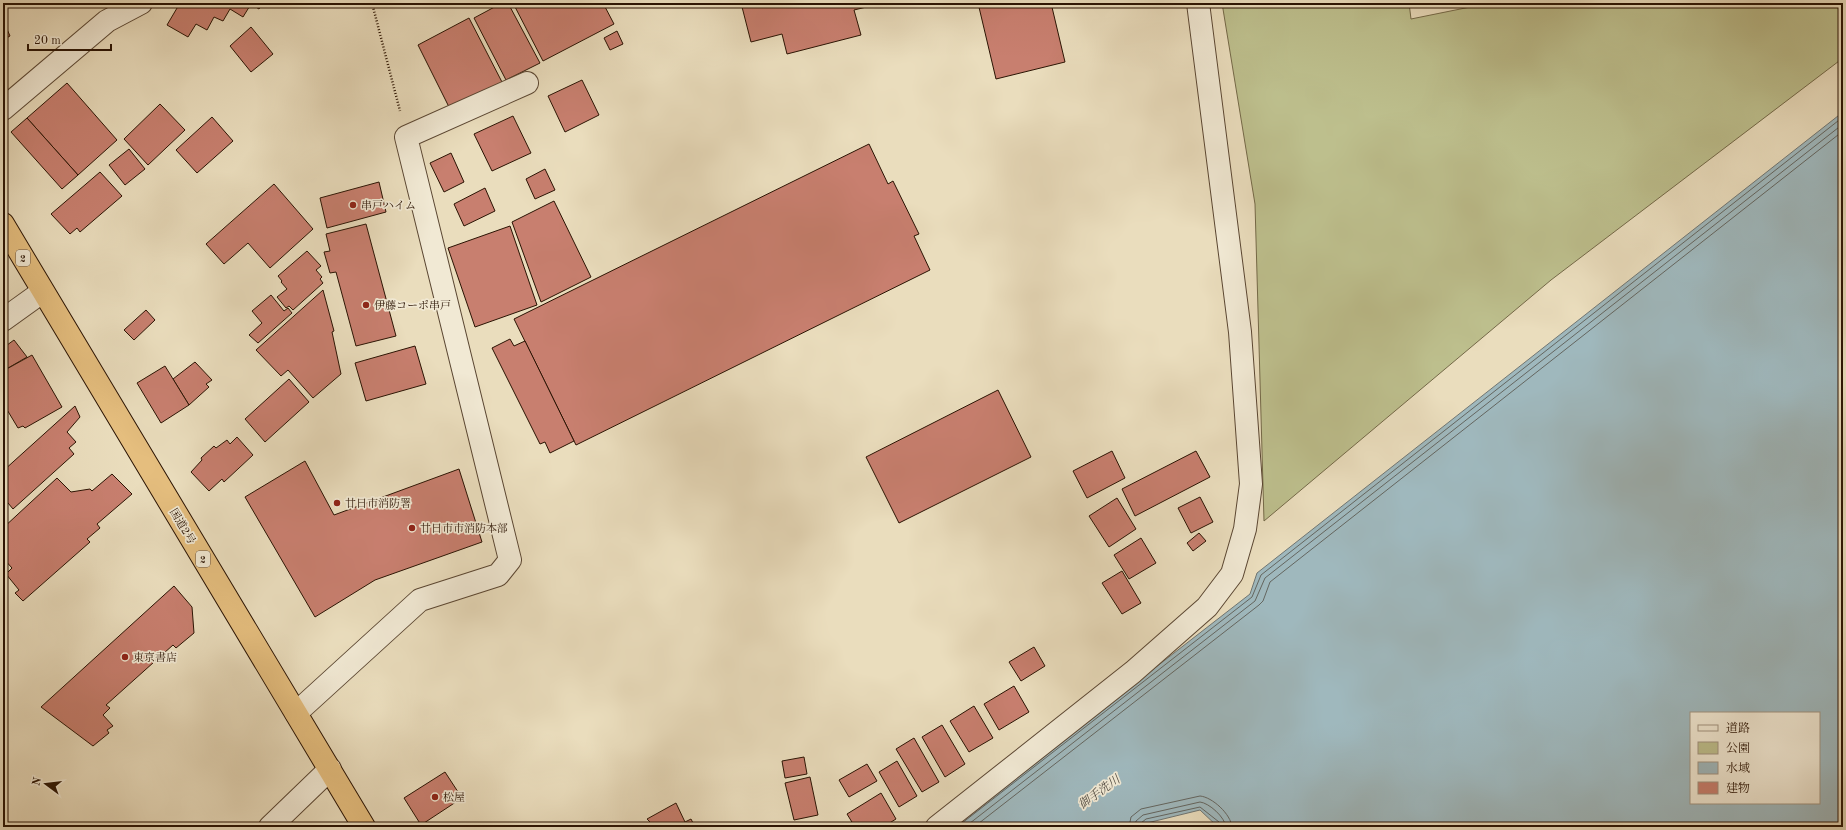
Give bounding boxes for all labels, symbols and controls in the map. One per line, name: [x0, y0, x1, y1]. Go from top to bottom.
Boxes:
scale bar: [28, 26, 111, 52]
text: 20 m: [34, 35, 61, 47]
place label: 串戸ハイム: [361, 199, 416, 212]
marker: 串戸ハイム: [348, 200, 358, 210]
road number: 2: [16, 250, 30, 266]
place label: 伊藤コーポ串戸: [374, 299, 451, 312]
marker: 伊藤コーポ串戸: [361, 300, 371, 310]
place label: 廿日市消防署: [345, 497, 411, 510]
marker: 廿日市消防署: [332, 498, 342, 508]
street label: 国道2号: [167, 506, 198, 546]
place label: 廿日市市消防本部: [420, 522, 508, 535]
marker: 廿日市市消防本部: [407, 523, 417, 533]
road number: 2: [196, 551, 210, 567]
place label: 東京書店: [133, 651, 177, 664]
marker: 東京書店: [120, 652, 130, 662]
legend: [1690, 712, 1820, 804]
text: 道路: [1726, 721, 1750, 735]
text: 公園: [1726, 742, 1750, 755]
text: 水域: [1726, 761, 1750, 775]
north arrow: [26, 764, 66, 804]
water label: 御手洗川: [1075, 771, 1124, 812]
text: N: [31, 776, 44, 787]
text: 建物: [1726, 781, 1750, 795]
place label: 松屋: [443, 791, 465, 804]
marker: 松屋: [430, 792, 440, 802]

